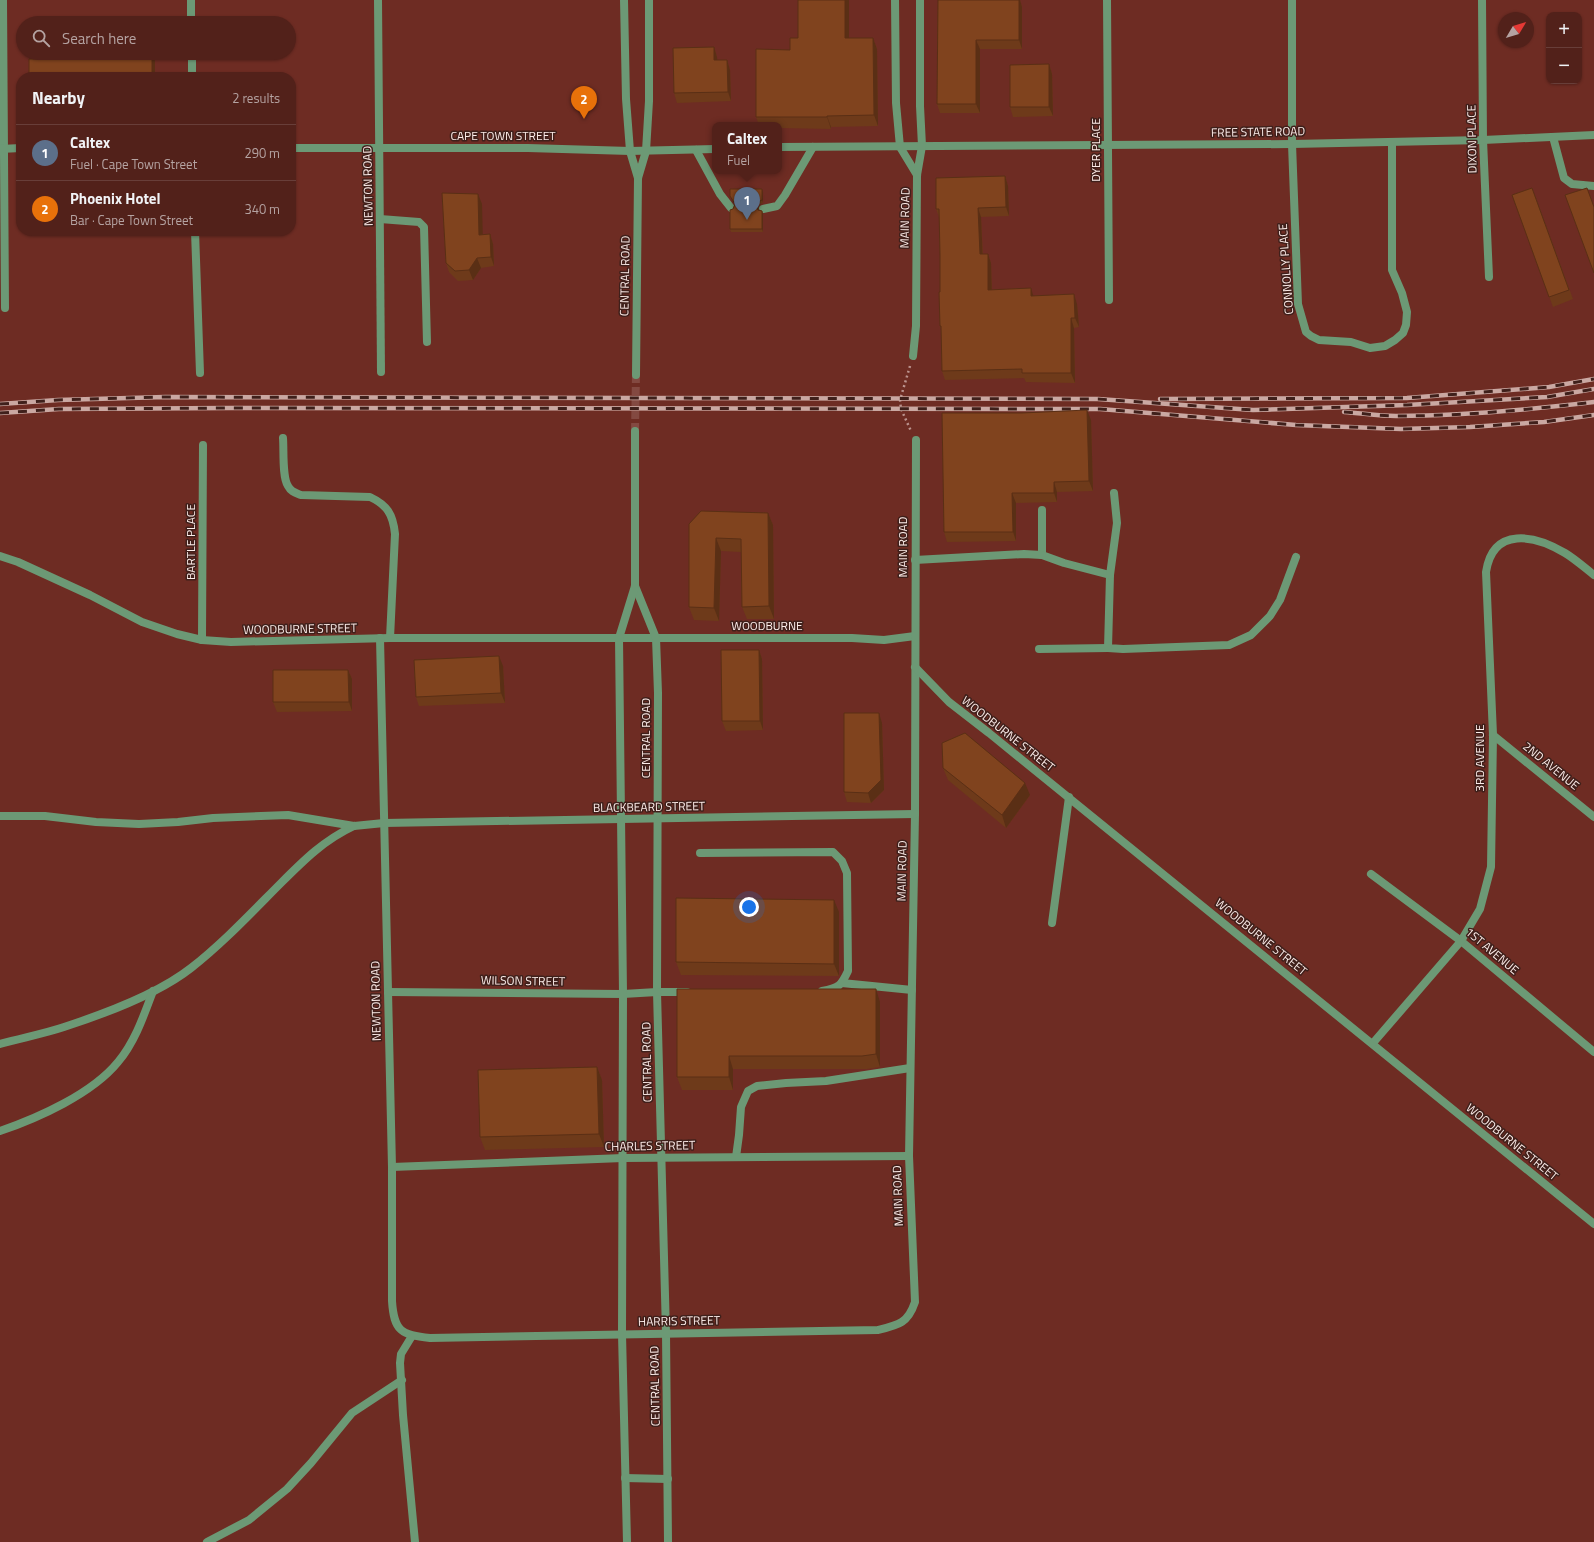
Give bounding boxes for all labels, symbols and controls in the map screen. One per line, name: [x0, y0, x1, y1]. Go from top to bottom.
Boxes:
north arrow: [1498, 12, 1534, 48]
map controls: [1546, 12, 1582, 84]
button: +: [1546, 12, 1582, 48]
search box: [16, 16, 296, 60]
icon: search: [30, 27, 52, 49]
text: Search here: [62, 27, 136, 50]
button: −: [1546, 48, 1582, 84]
text: Nearby: [32, 85, 85, 111]
pin: 2: [571, 86, 597, 119]
text: 2 results: [232, 88, 280, 108]
street label: DIXON PLACE: [1461, 104, 1482, 174]
street label: DYER PLACE: [1086, 118, 1105, 182]
street label: FREE STATE ROAD: [1211, 121, 1305, 142]
popup: [712, 122, 782, 174]
street label: CAPE TOWN STREET: [450, 126, 556, 145]
text: Caltex: [727, 127, 767, 150]
text: Caltex: [70, 131, 110, 154]
text: 1: [41, 143, 49, 163]
text: 290 m: [244, 143, 280, 163]
street label: NEWTON ROAD: [357, 145, 378, 226]
text: Fuel: [727, 150, 750, 170]
text: Fuel · Cape Town Street: [70, 154, 197, 174]
text: Phoenix Hotel: [70, 187, 161, 210]
pin: 1: [734, 187, 760, 220]
street label: MAIN ROAD: [894, 187, 915, 249]
text: 2: [41, 199, 49, 219]
text: 340 m: [244, 199, 280, 219]
text: Bar · Cape Town Street: [70, 210, 193, 230]
street label: CONNOLLY PLACE: [1273, 223, 1298, 315]
street label: CENTRAL ROAD: [614, 235, 635, 316]
street label: BARTLE PLACE: [181, 504, 200, 580]
street label: MAIN ROAD: [893, 516, 912, 578]
street label: WOODBURNE: [731, 616, 803, 635]
street label: WOODBURNE STREET: [243, 618, 358, 639]
street label: WOODBURNE STREET: [958, 691, 1060, 777]
street label: CENTRAL ROAD: [636, 697, 655, 778]
street label: 3RD AVENUE: [1470, 724, 1489, 792]
street label: 2ND AVENUE: [1519, 737, 1584, 795]
street label: BLACKBEARD STREET: [593, 796, 706, 817]
street label: MAIN ROAD: [891, 840, 912, 902]
street label: WOODBURNE STREET: [1211, 893, 1312, 980]
your location: [739, 897, 759, 917]
street label: 1ST AVENUE: [1461, 922, 1524, 979]
street label: NEWTON ROAD: [365, 960, 386, 1041]
street label: WILSON STREET: [481, 970, 566, 991]
street label: CENTRAL ROAD: [636, 1021, 657, 1102]
street label: WOODBURNE STREET: [1462, 1098, 1563, 1185]
street label: CHARLES STREET: [605, 1135, 696, 1156]
street label: MAIN ROAD: [887, 1165, 908, 1227]
street label: HARRIS STREET: [638, 1310, 721, 1331]
street label: CENTRAL ROAD: [644, 1345, 665, 1426]

